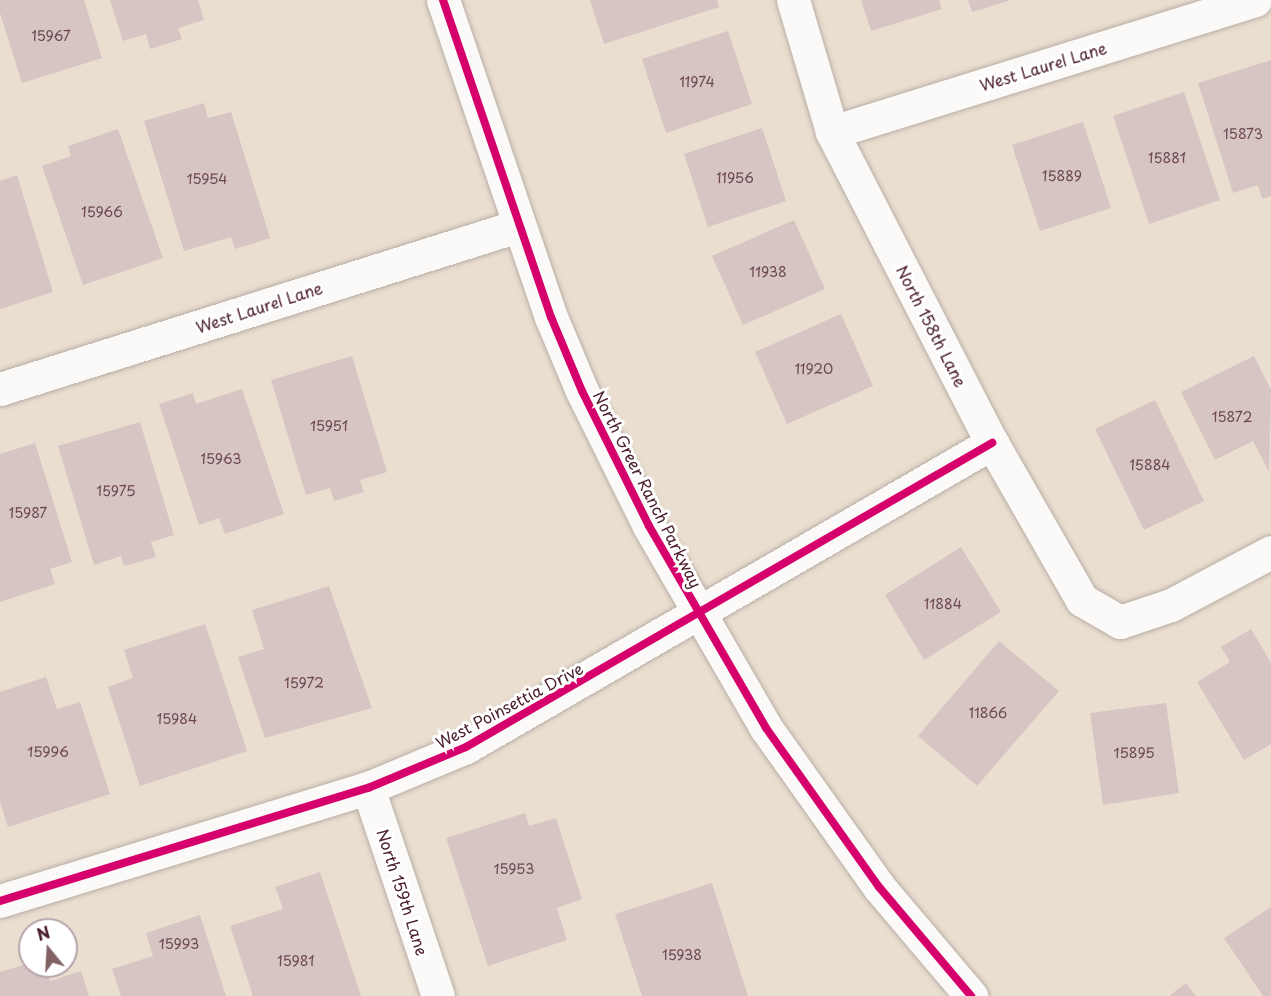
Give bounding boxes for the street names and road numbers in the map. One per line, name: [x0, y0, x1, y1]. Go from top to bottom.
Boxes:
street label: West Laurel Lane: [977, 37, 1109, 95]
street label: North 158th Lane: [893, 261, 971, 391]
street label: West Laurel Lane: [193, 277, 325, 337]
street label: North Greer Ranch Parkway: [589, 386, 707, 592]
street label: West Poinsettia Drive: [432, 658, 586, 752]
street label: North 159th Lane: [373, 825, 433, 959]

